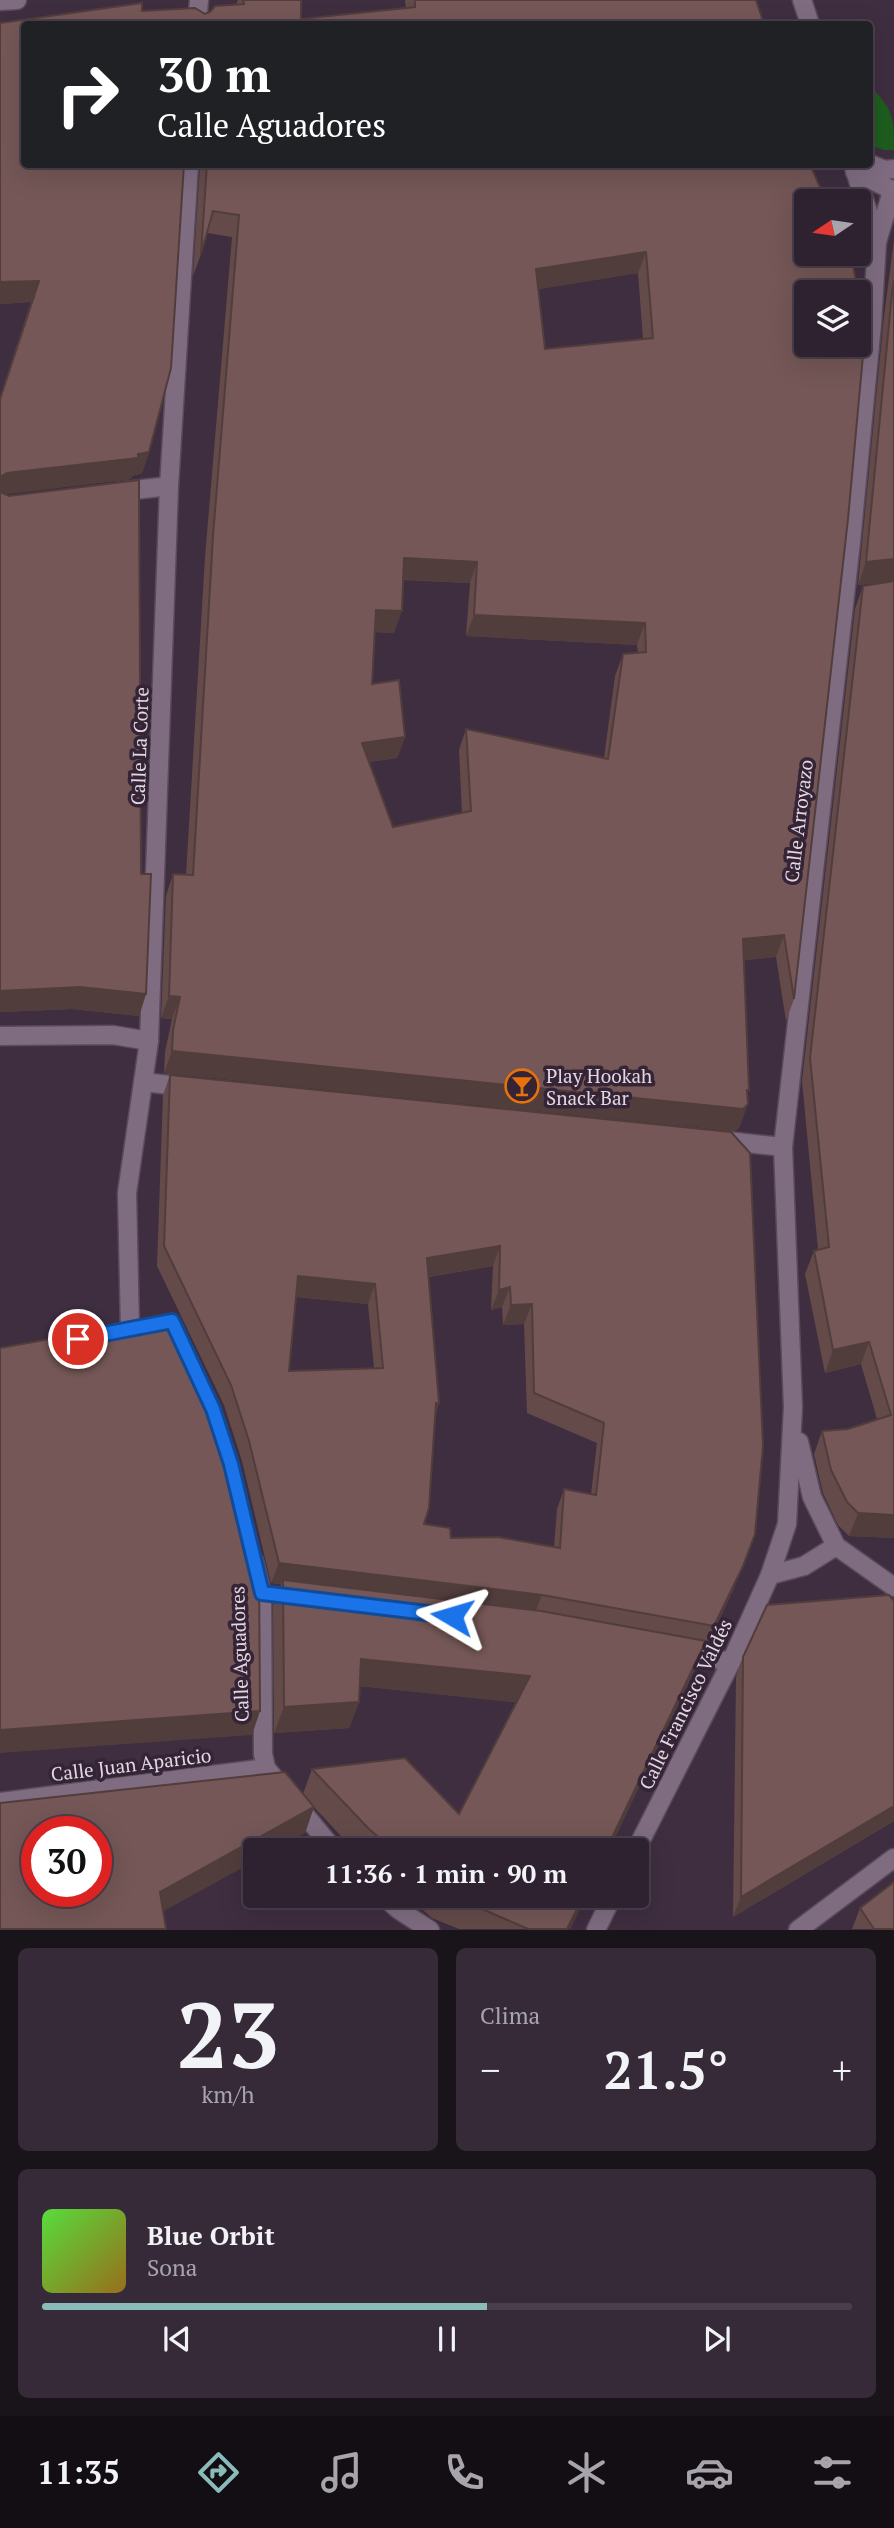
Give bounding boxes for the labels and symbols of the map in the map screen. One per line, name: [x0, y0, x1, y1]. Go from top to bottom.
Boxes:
north arrow: [794, 189, 872, 266]
street label: Calle La Corte: [124, 686, 154, 806]
street label: Calle Arroyazo: [778, 758, 818, 884]
place label: Play Hookah Snack Bar: [546, 1063, 652, 1110]
bar icon: Play Hookah Snack Bar: [503, 1067, 541, 1105]
pin: [48, 1309, 108, 1369]
position arrow: [415, 1579, 489, 1653]
street label: Calle Aguadores: [224, 1586, 254, 1722]
street label: Calle Francisco Valdés: [633, 1615, 737, 1793]
street label: Calle Juan Aparicio: [49, 1742, 213, 1786]
speed limit sign: 30: [21, 1816, 112, 1907]

